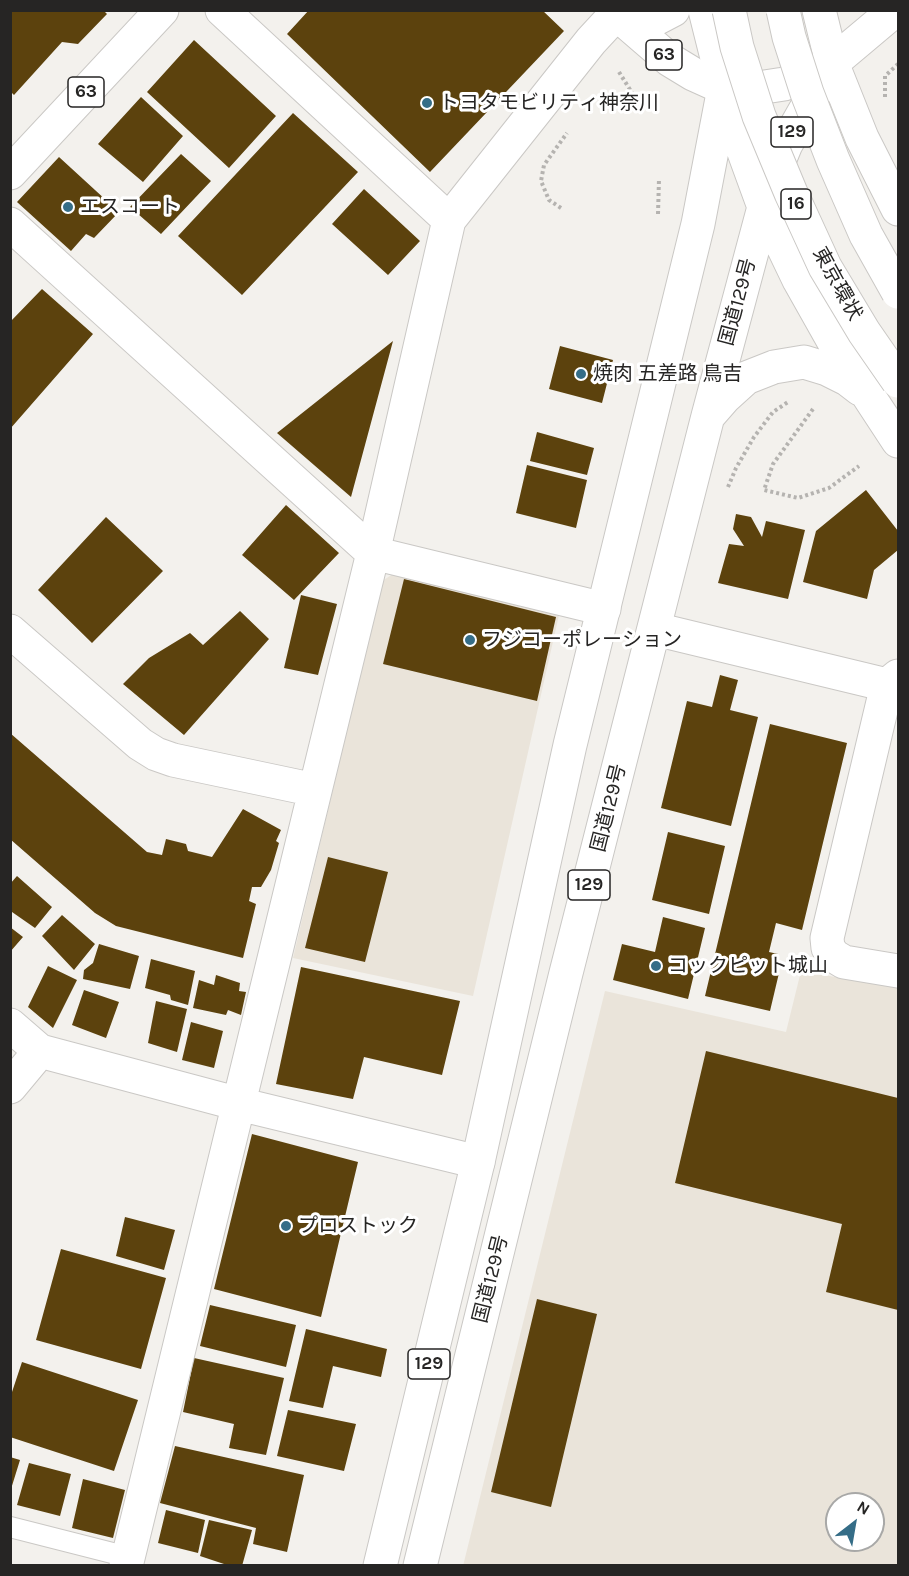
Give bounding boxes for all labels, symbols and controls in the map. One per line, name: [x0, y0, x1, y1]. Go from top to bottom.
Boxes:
road number: 63: [646, 40, 682, 70]
road number: 63: [68, 77, 104, 107]
place label: トヨタモビリティ神奈川: [439, 91, 659, 115]
marker: トヨタモビリティ神奈川: [420, 96, 434, 110]
road number: 129: [771, 117, 813, 147]
road number: 16: [781, 189, 811, 219]
place label: エスコート: [80, 195, 180, 219]
marker: エスコート: [61, 200, 75, 214]
street label: 東京環状: [807, 243, 867, 325]
street label: 国道129号: [715, 256, 761, 348]
place label: 焼肉 五差路 鳥吉: [593, 362, 742, 386]
marker: 焼肉 五差路 鳥吉: [574, 367, 588, 381]
place label: フジコーポレーション: [482, 628, 682, 652]
marker: フジコーポレーション: [463, 633, 477, 647]
street label: 国道129号: [586, 762, 632, 854]
road number: 129: [568, 870, 610, 900]
place label: コックピット城山: [668, 954, 828, 978]
marker: コックピット城山: [649, 959, 663, 973]
place label: プロストック: [298, 1214, 418, 1238]
marker: プロストック: [279, 1219, 293, 1233]
street label: 国道129号: [468, 1233, 514, 1325]
road number: 129: [408, 1349, 450, 1379]
north arrow: [825, 1492, 885, 1552]
text: N: [854, 1497, 873, 1519]

